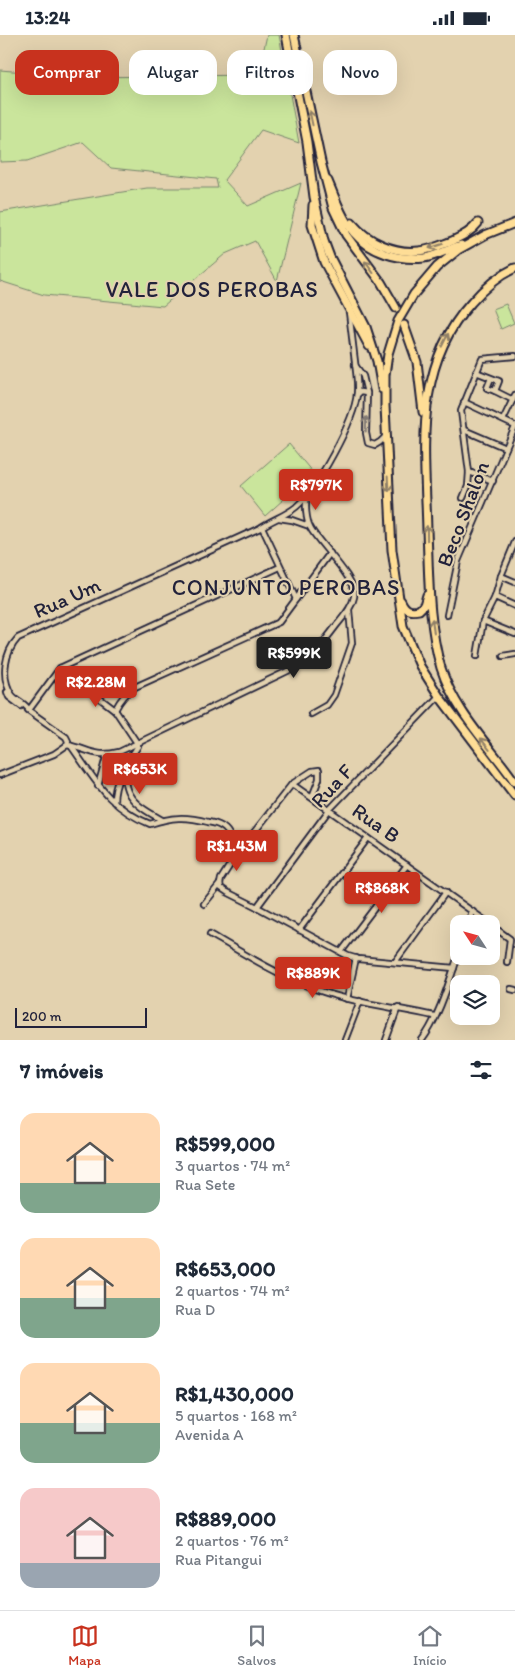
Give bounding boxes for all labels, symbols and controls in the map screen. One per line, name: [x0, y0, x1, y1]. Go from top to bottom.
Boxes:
text: 13:24: [25, 6, 70, 29]
chip: Comprar: [15, 50, 119, 95]
chip: Alugar: [129, 50, 217, 95]
chip: Filtros: [227, 50, 313, 95]
chip: Novo: [323, 50, 397, 95]
one-way arrow: [306, 110, 316, 126]
one-way arrow: [429, 242, 445, 252]
one-way arrow: [364, 260, 374, 274]
district label: VALE DOS PEROBAS: [105, 276, 319, 303]
one-way arrow: [441, 333, 450, 348]
one-way arrow: [361, 416, 371, 432]
street label: Beco Shalon: [431, 457, 494, 570]
pin: R$797K: [275, 469, 357, 511]
text: R$797K: [290, 475, 342, 494]
one-way arrow: [384, 476, 393, 492]
one-way arrow: [422, 526, 432, 542]
street label: Rua Um: [29, 572, 105, 623]
district label: CONJUNTO PEROBAS: [172, 574, 400, 601]
one-way arrow: [428, 619, 438, 635]
pin: R$599K: [253, 637, 335, 679]
text: R$599K: [268, 643, 320, 662]
pin: R$2.28M: [50, 665, 142, 708]
text: R$2.28M: [66, 672, 126, 691]
one-way arrow: [480, 738, 491, 751]
pin: R$653K: [99, 753, 181, 795]
text: R$653K: [113, 759, 167, 778]
street label: Rua F: [305, 759, 358, 813]
street label: Rua B: [348, 797, 405, 848]
pin: R$1.43M: [191, 829, 283, 872]
text: R$1.43M: [207, 836, 267, 855]
pin: R$868K: [341, 871, 423, 914]
text: R$868K: [355, 878, 409, 897]
north arrow: [450, 915, 500, 965]
map controls: [450, 915, 500, 1025]
pin: R$889K: [272, 957, 354, 999]
text: R$889K: [286, 963, 340, 982]
button: layers: [450, 975, 500, 1025]
scale bar: [15, 1005, 148, 1028]
text: 200 m: [22, 1008, 62, 1025]
icon: filters: [467, 1056, 495, 1084]
text: 7 imóveis: [20, 1058, 103, 1083]
text: R$599,000: [175, 1131, 275, 1156]
icon: home: [60, 1133, 120, 1193]
text: 3 quartos · 74 m²: [175, 1156, 290, 1175]
text: Rua Sete: [175, 1175, 235, 1194]
text: R$653,000: [175, 1256, 276, 1281]
icon: home: [60, 1258, 120, 1318]
text: 2 quartos · 74 m²: [175, 1281, 290, 1300]
text: Rua D: [175, 1300, 215, 1319]
text: R$1,430,000: [175, 1381, 294, 1406]
icon: home: [60, 1383, 120, 1443]
text: 5 quartos · 168 m²: [175, 1406, 297, 1425]
text: Avenida A: [175, 1425, 244, 1444]
text: R$889,000: [175, 1506, 276, 1531]
icon: home: [60, 1508, 120, 1568]
text: 2 quartos · 76 m²: [175, 1531, 289, 1550]
text: Rua Pitangui: [175, 1550, 262, 1569]
tab: Mapa: [68, 1622, 101, 1669]
tab: Salvos: [237, 1622, 276, 1669]
tab: Início: [413, 1622, 447, 1669]

